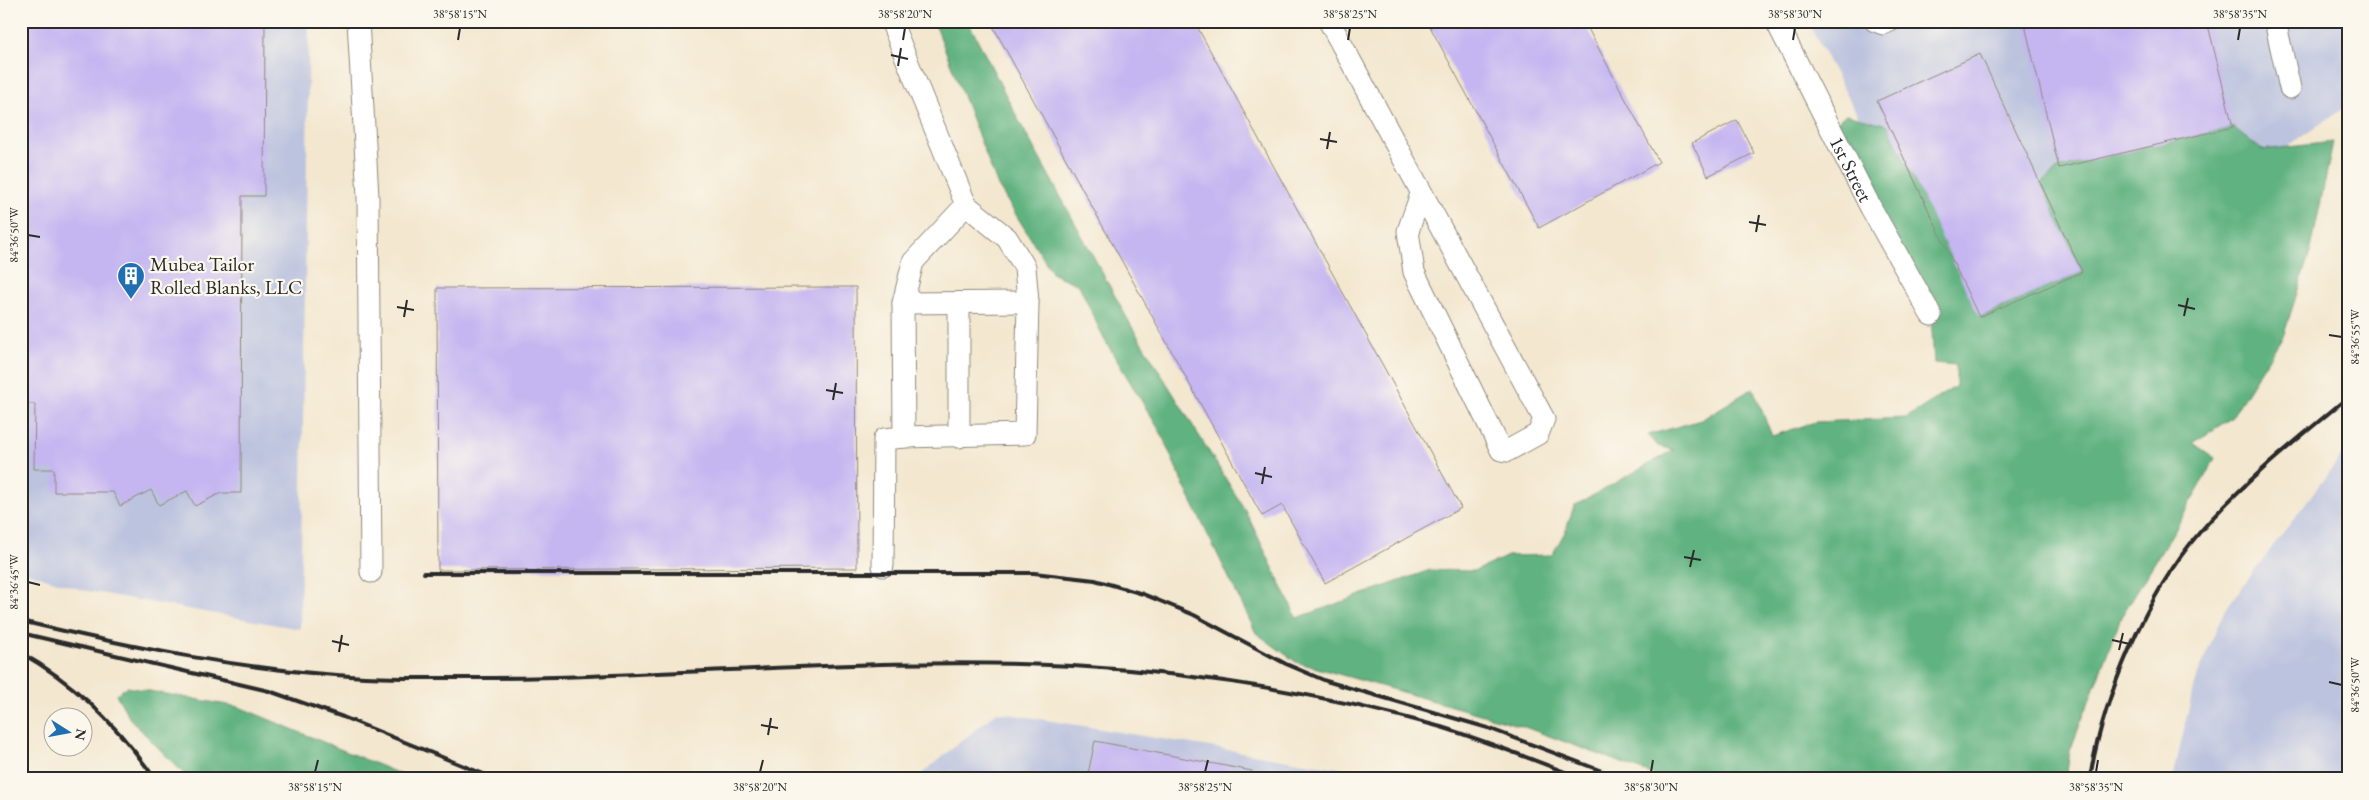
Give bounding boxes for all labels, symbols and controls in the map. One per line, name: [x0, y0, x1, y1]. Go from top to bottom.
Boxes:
text: 38°58'15"N: [433, 6, 487, 22]
text: 38°58'20"N: [878, 6, 932, 22]
text: 38°58'25"N: [1323, 6, 1377, 22]
text: 38°58'30"N: [1768, 6, 1822, 22]
text: 38°58'35"N: [2213, 6, 2267, 22]
street label: 1st Street: [1824, 132, 1879, 207]
text: 84°36'50"W: [6, 206, 22, 263]
place label: Mubea Tailor Rolled Blanks, LLC: [150, 251, 302, 300]
building icon: Mubea Tailor Rolled Blanks, LLC: [116, 261, 146, 300]
text: 84°36'55"W: [2347, 308, 2363, 365]
text: 84°36'45"W: [6, 553, 22, 610]
text: 84°36'50"W: [2347, 656, 2363, 713]
north arrow: [42, 708, 92, 758]
text: N: [71, 727, 91, 742]
text: 38°58'15"N: [288, 779, 342, 795]
text: 38°58'20"N: [733, 779, 787, 795]
text: 38°58'25"N: [1178, 779, 1232, 795]
text: 38°58'30"N: [1624, 779, 1678, 795]
text: 38°58'35"N: [2069, 779, 2123, 795]

